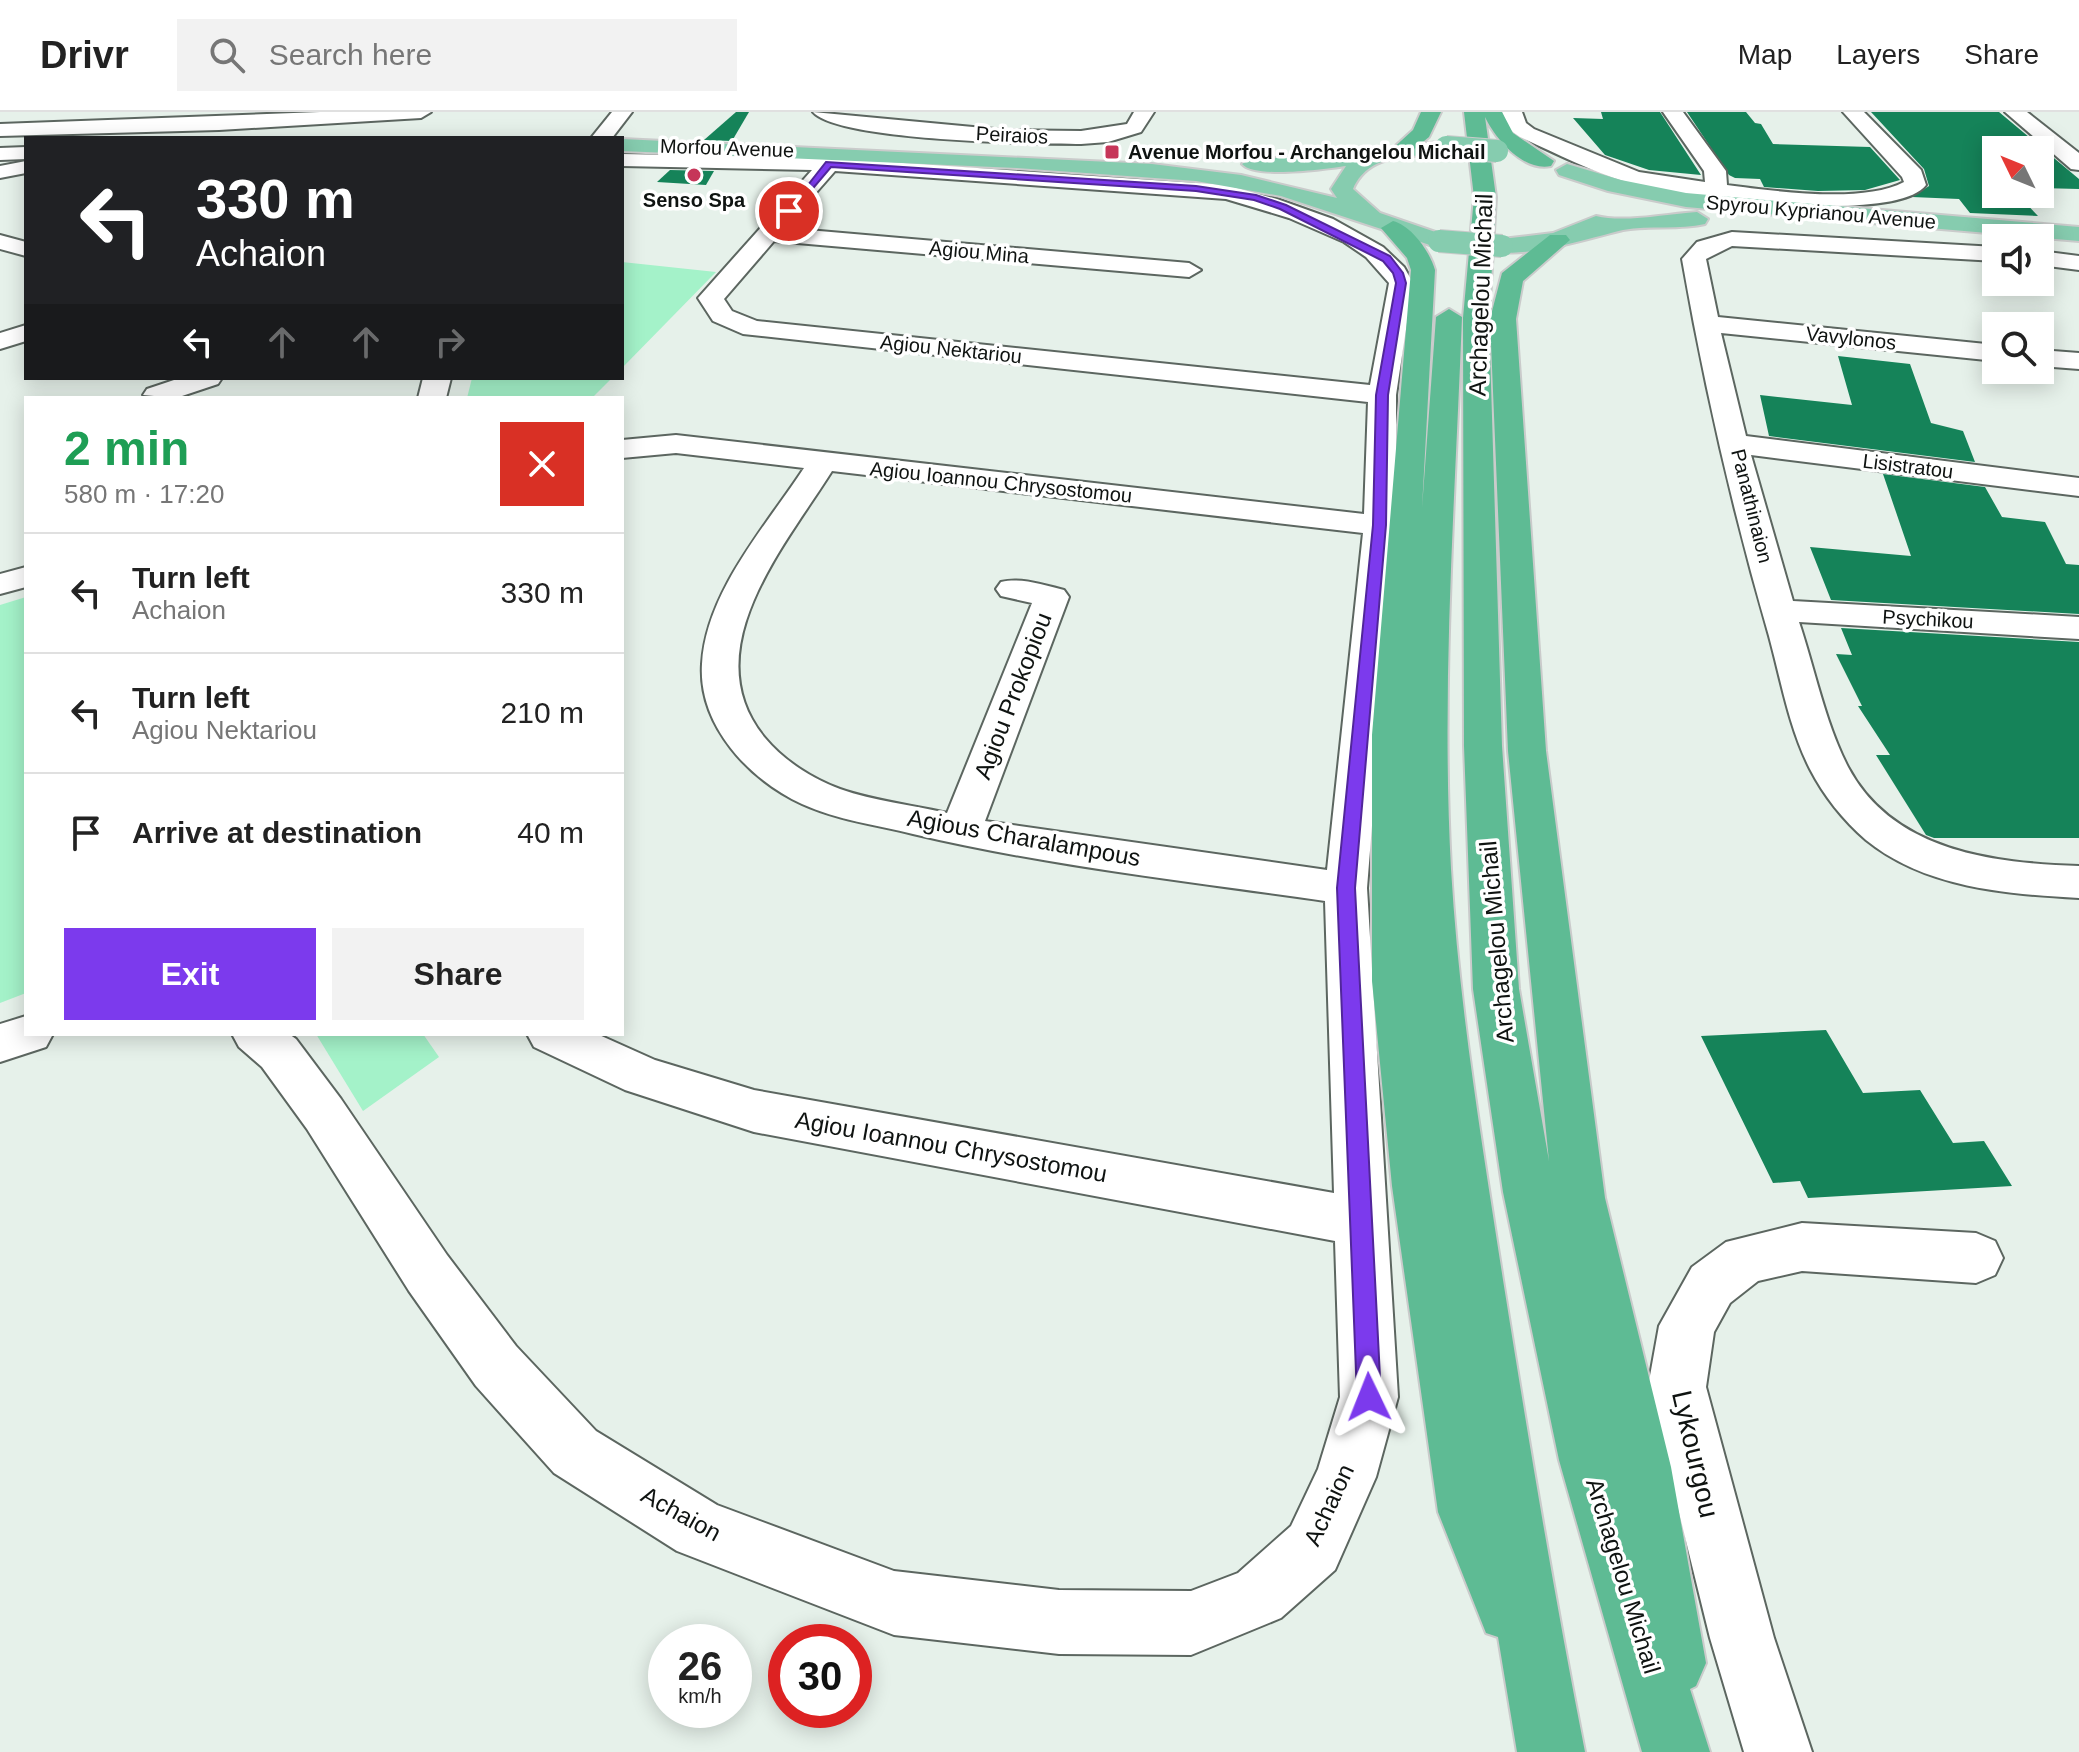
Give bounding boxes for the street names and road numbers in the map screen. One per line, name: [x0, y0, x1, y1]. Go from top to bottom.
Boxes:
street label: Peiraios: [975, 122, 1049, 148]
street label: Morfou Avenue: [660, 135, 794, 161]
street label: Spyrou Kyprianou Avenue: [1705, 191, 1937, 233]
street label: Archagelou Michail: [1463, 193, 1498, 397]
street label: Agiou Mina: [928, 237, 1031, 267]
street label: Vavylonos: [1805, 322, 1897, 354]
street label: Agiou Nektariou: [879, 331, 1023, 367]
street label: Panathinaion: [1727, 447, 1777, 565]
street label: Lisistratou: [1861, 450, 1955, 482]
street label: Agiou Ioannou Chrysostomou: [869, 457, 1133, 507]
street label: Psychikou: [1882, 606, 1974, 632]
street label: Agiou Prokopiou: [968, 609, 1057, 783]
street label: Agious Charalampous: [905, 804, 1143, 871]
street label: Archagelou Michail: [1474, 840, 1519, 1044]
street label: Agiou Ioannou Chrysostomou: [793, 1106, 1109, 1187]
street label: Lykourgou: [1666, 1387, 1725, 1521]
street label: Achaion: [1298, 1460, 1359, 1550]
street label: Archagelou Michail: [1581, 1475, 1666, 1677]
street label: Achaion: [637, 1481, 726, 1546]

